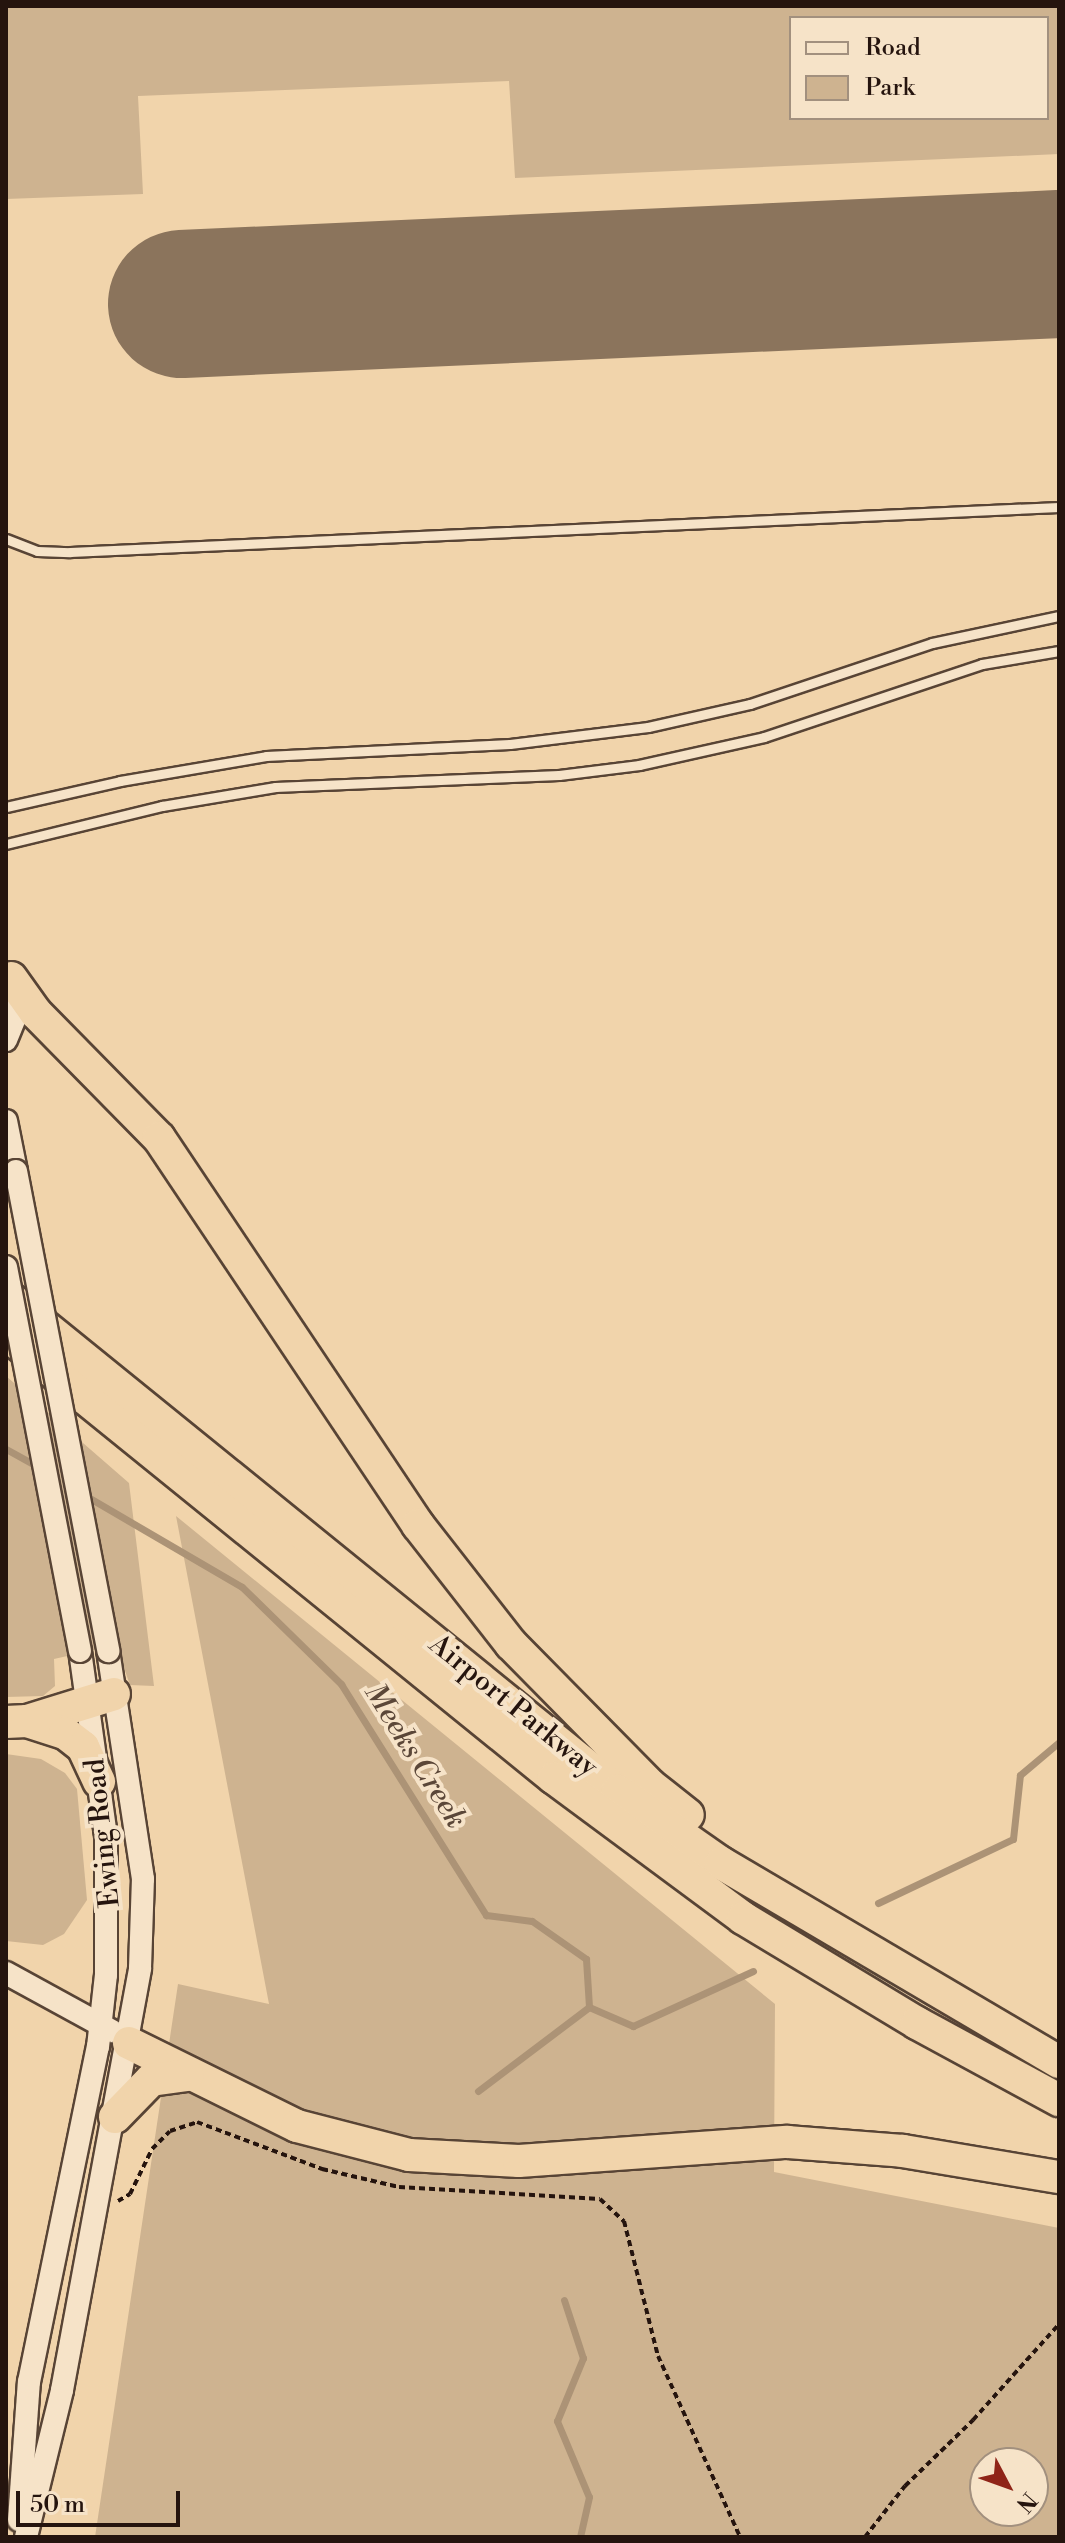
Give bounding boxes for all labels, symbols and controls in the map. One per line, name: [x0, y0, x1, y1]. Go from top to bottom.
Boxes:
legend: [789, 16, 1049, 120]
text: Road: [865, 33, 921, 63]
text: Park: [865, 73, 915, 103]
street label: Airport Parkway: [422, 1628, 604, 1784]
water label: Meeks Creek: [356, 1677, 474, 1835]
street label: Ewing Road: [78, 1757, 128, 1909]
north arrow: [969, 2447, 1049, 2527]
scale bar: [20, 2475, 184, 2525]
text: N: [1010, 2486, 1042, 2517]
text: 50 m: [30, 2490, 85, 2520]

